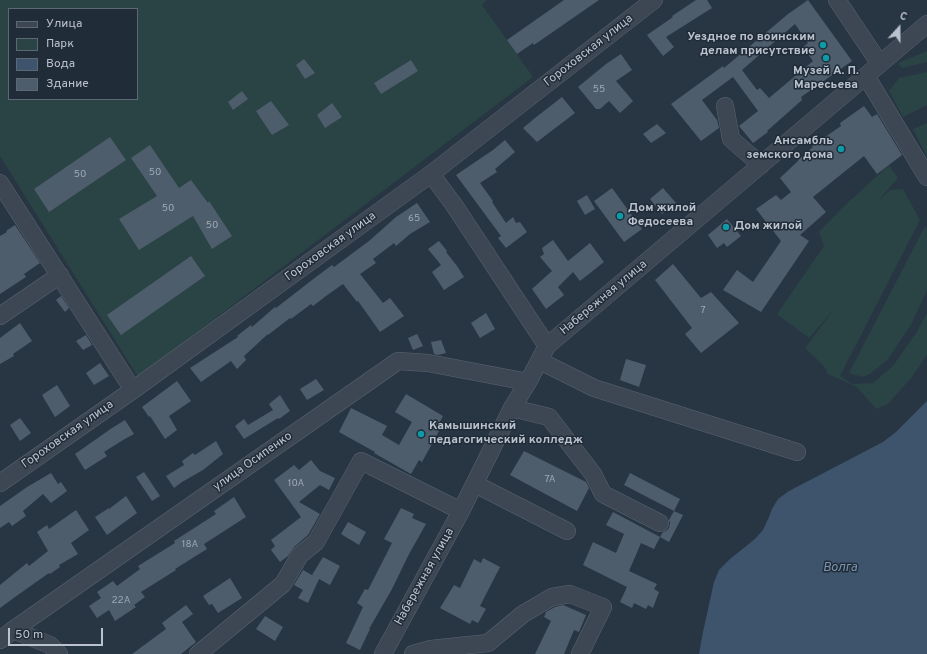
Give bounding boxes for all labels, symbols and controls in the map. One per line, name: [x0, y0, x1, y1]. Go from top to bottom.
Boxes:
legend: [8, 8, 138, 100]
north arrow: [879, 8, 919, 48]
text: С: [898, 9, 909, 25]
street label: Гороховская улица: [542, 12, 636, 90]
text: Улица: [46, 16, 82, 32]
place label: Уездное по воинским делам присутствие: [687, 31, 815, 59]
text: Парк: [46, 36, 74, 52]
marker: Уездное по воинским делам присутствие: [818, 40, 828, 50]
marker: Музей А. П. Маресьева: [821, 53, 831, 63]
text: Вода: [46, 56, 75, 72]
place label: Музей А. П. Маресьева: [793, 65, 859, 93]
text: Здание: [46, 76, 89, 92]
house number: 55: [593, 84, 605, 96]
place label: Ансамбль земского дома: [746, 135, 833, 163]
marker: Ансамбль земского дома: [836, 144, 846, 154]
house number: 50: [149, 167, 161, 179]
house number: 50: [74, 169, 86, 181]
place label: Дом жилой Федосеева: [628, 202, 696, 230]
house number: 50: [162, 203, 174, 215]
street label: Гороховская улица: [283, 209, 379, 285]
marker: Дом жилой Федосеева: [615, 211, 625, 221]
house number: 65: [408, 213, 420, 225]
house number: 50: [206, 220, 218, 232]
place label: Дом жилой: [734, 220, 802, 234]
marker: Дом жилой: [721, 222, 731, 232]
street label: Набережная улица: [558, 257, 650, 339]
house number: 7: [700, 305, 706, 317]
street label: Гороховская улица: [19, 398, 117, 472]
place label: Камышинский педагогический колледж: [429, 420, 583, 448]
street label: улица Осипенко: [211, 429, 295, 495]
marker: Камышинский педагогический колледж: [416, 429, 426, 439]
house number: 7А: [545, 474, 555, 486]
house number: 10А: [288, 478, 304, 490]
street label: Набережная улица: [392, 526, 458, 628]
house number: 18А: [182, 539, 198, 551]
water label: Волга: [823, 560, 857, 576]
house number: 22А: [111, 595, 131, 607]
scale bar: [10, 620, 105, 646]
text: 50 m: [15, 627, 43, 643]

